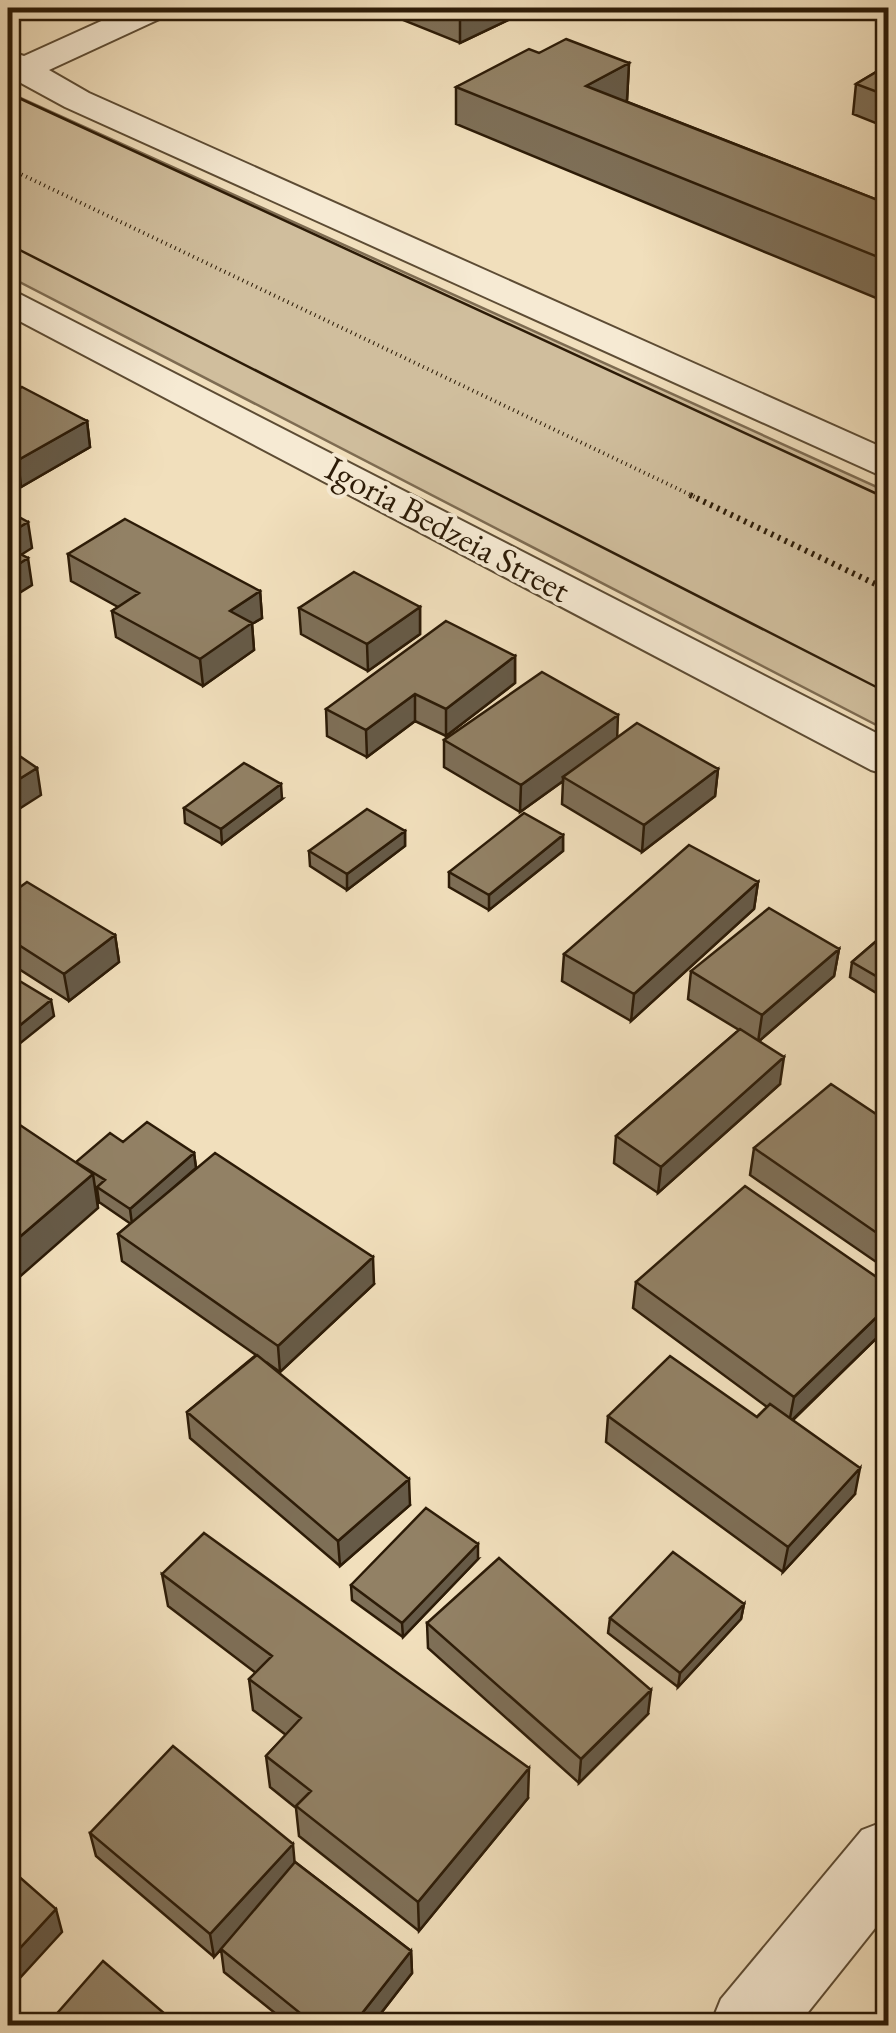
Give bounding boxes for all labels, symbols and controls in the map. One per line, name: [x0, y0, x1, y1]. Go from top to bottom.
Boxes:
street label: Igoria Bedzeia Street: [318, 445, 578, 612]

